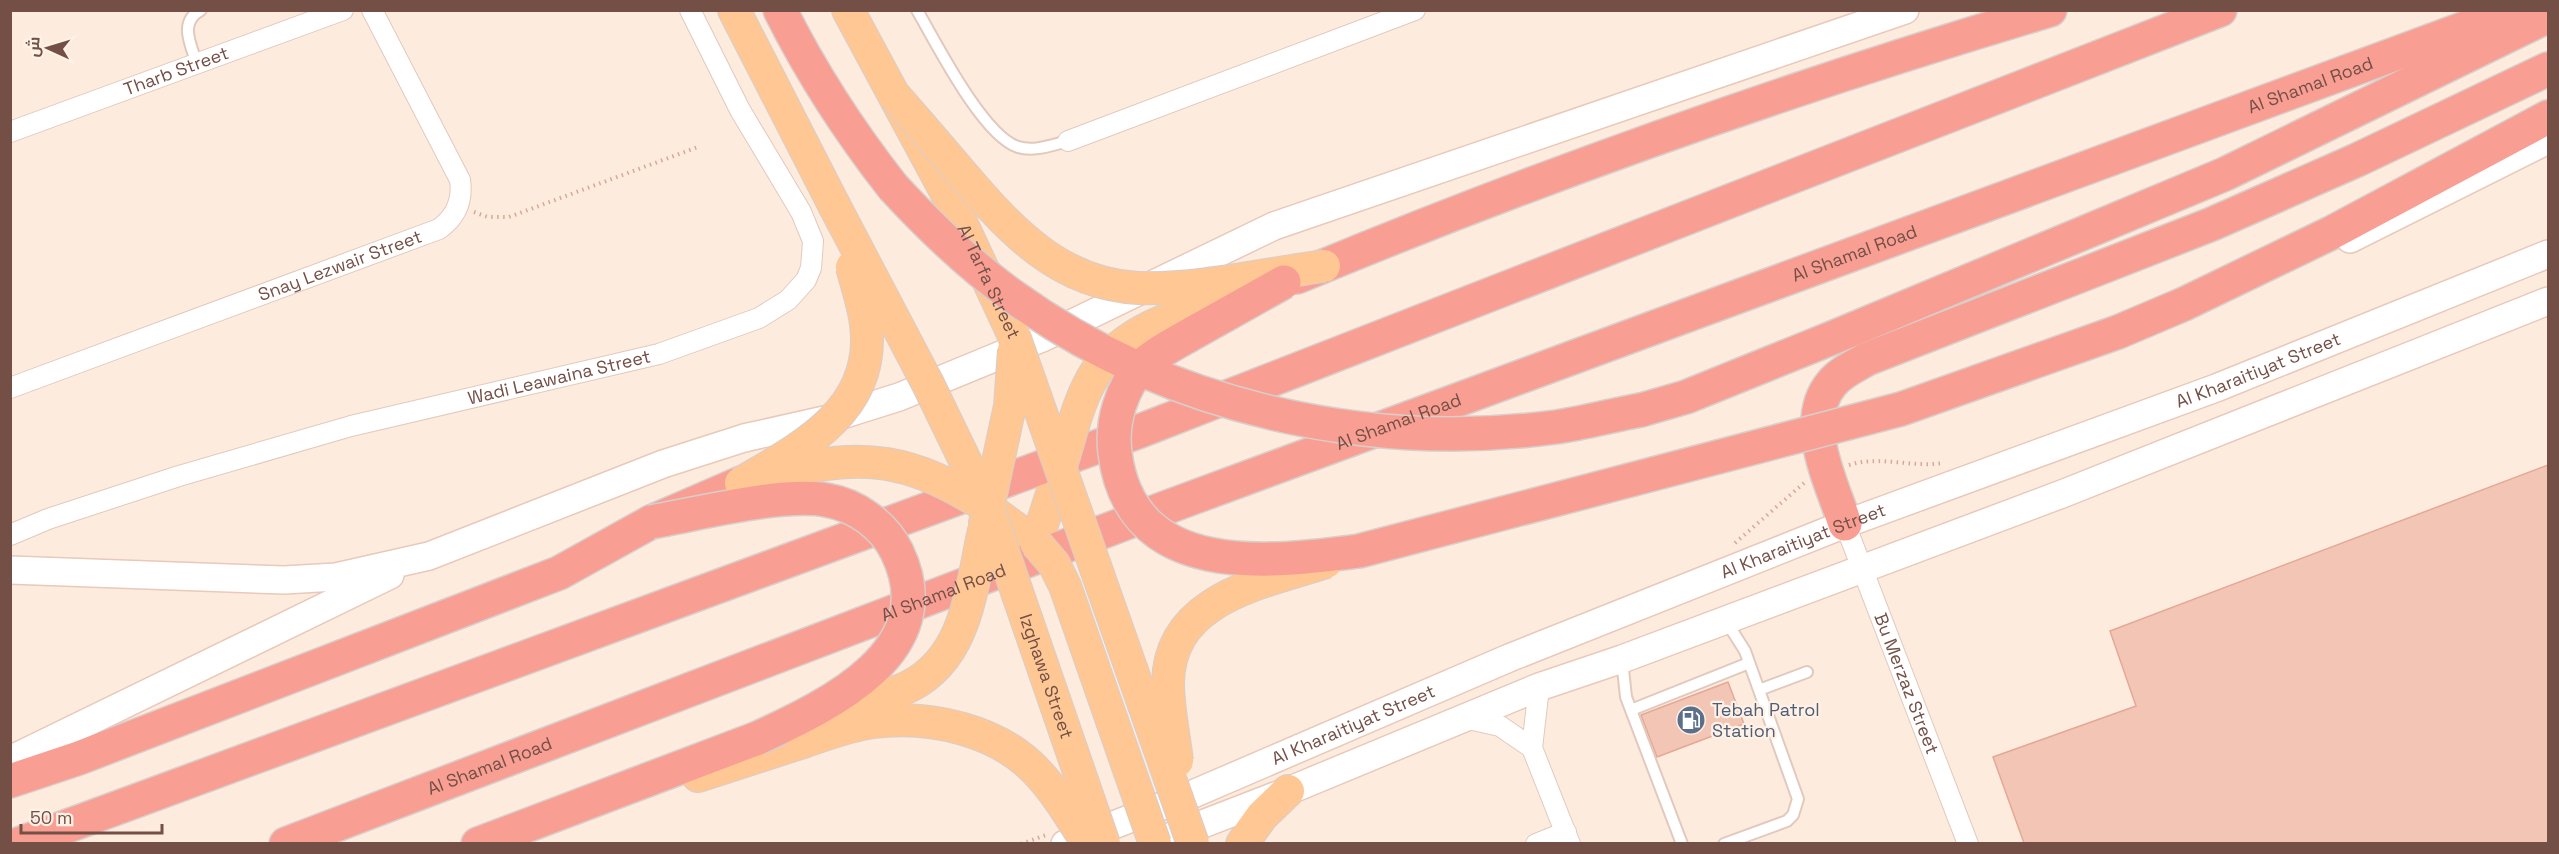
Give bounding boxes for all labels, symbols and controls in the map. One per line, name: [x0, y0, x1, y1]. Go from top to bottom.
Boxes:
north arrow: [18, 18, 78, 78]
text: ش: [22, 36, 45, 58]
street label: Tharb Street: [120, 41, 232, 100]
street label: Al Shamal Road: [2244, 51, 2376, 118]
street label: Al Shamal Road: [1788, 219, 1920, 287]
street label: Al Tarfa Street: [953, 220, 1026, 342]
street label: Snay Lezwair Street: [255, 224, 425, 306]
street label: Al Kharaitiyat Street: [2172, 327, 2344, 413]
street label: Wadi Leawaina Street: [465, 344, 653, 409]
street label: Al Shamal Road: [1333, 388, 1464, 455]
street label: Al Kharaitiyat Street: [1717, 498, 1889, 583]
street label: Al Shamal Road: [878, 558, 1009, 626]
street label: Bu Merzaz Street: [1869, 610, 1944, 757]
street label: Izghawa Street: [1014, 611, 1079, 742]
street label: Al Kharaitiyat Street: [1268, 679, 1438, 770]
place label: Tebah Patrol Station: [1712, 698, 1820, 742]
fuel station icon: Tebah Patrol Station: [1675, 704, 1707, 736]
street label: Al Shamal Road: [424, 731, 555, 800]
scale bar: [21, 797, 162, 835]
text: 50 m: [30, 806, 72, 829]

